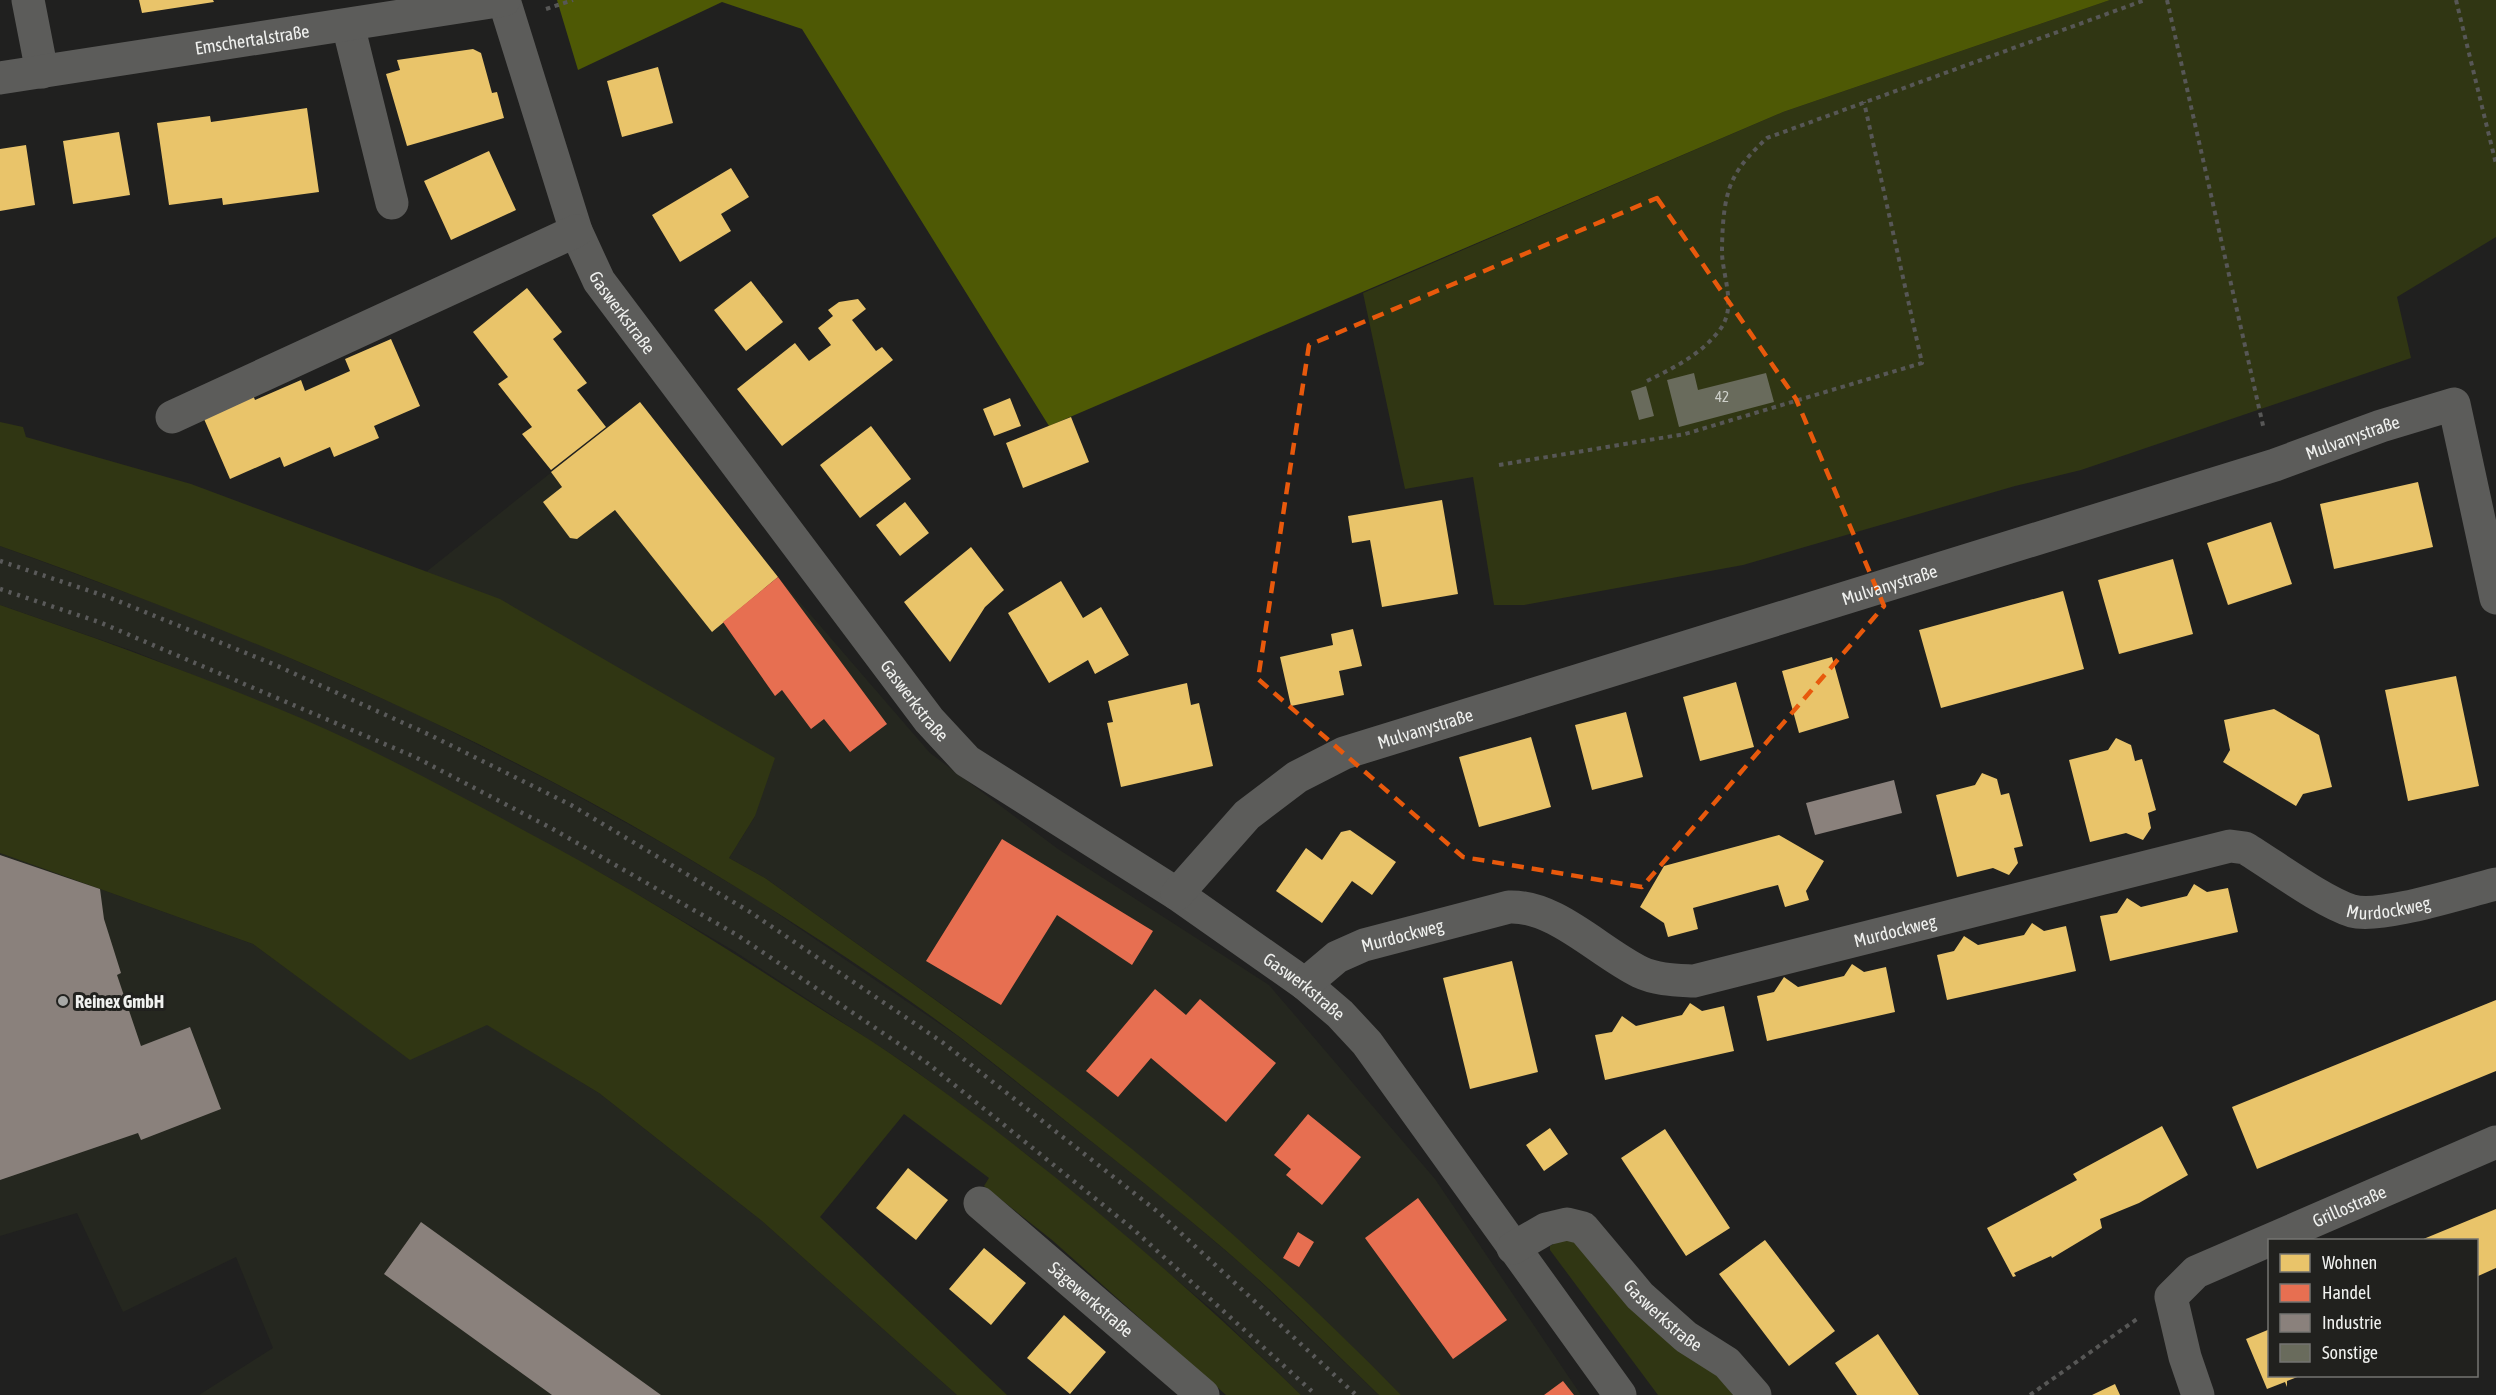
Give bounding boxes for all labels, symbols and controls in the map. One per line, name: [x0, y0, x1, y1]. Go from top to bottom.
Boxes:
street label: Emschertalstraße: [193, 20, 311, 58]
street label: Gaswerkstraße: [585, 268, 660, 358]
house number: 42: [1715, 388, 1729, 405]
street label: Mulvanystraße: [2302, 411, 2402, 463]
street label: Mulvanystraße: [1839, 560, 1940, 609]
street label: Gaswerkstraße: [877, 655, 953, 745]
street label: Mulvanystraße: [1375, 703, 1475, 753]
street label: Murdockweg: [2344, 891, 2433, 923]
street label: Murdockweg: [1852, 910, 1939, 951]
street label: Murdockweg: [1359, 914, 1446, 956]
street label: Gaswerkstraße: [1260, 948, 1350, 1024]
place label: Reinex GmbH: [75, 991, 164, 1012]
marker: Reinex GmbH: [56, 994, 70, 1008]
street label: Grillostraße: [2309, 1180, 2389, 1231]
legend: [2268, 1239, 2478, 1377]
text: Wohnen: [2322, 1252, 2377, 1273]
street label: Sägewerkstraße: [1045, 1257, 1138, 1341]
street label: Gaswerkstraße: [1620, 1275, 1706, 1355]
text: Handel: [2322, 1282, 2371, 1303]
text: Industrie: [2322, 1312, 2382, 1333]
text: Sonstige: [2322, 1342, 2378, 1363]

